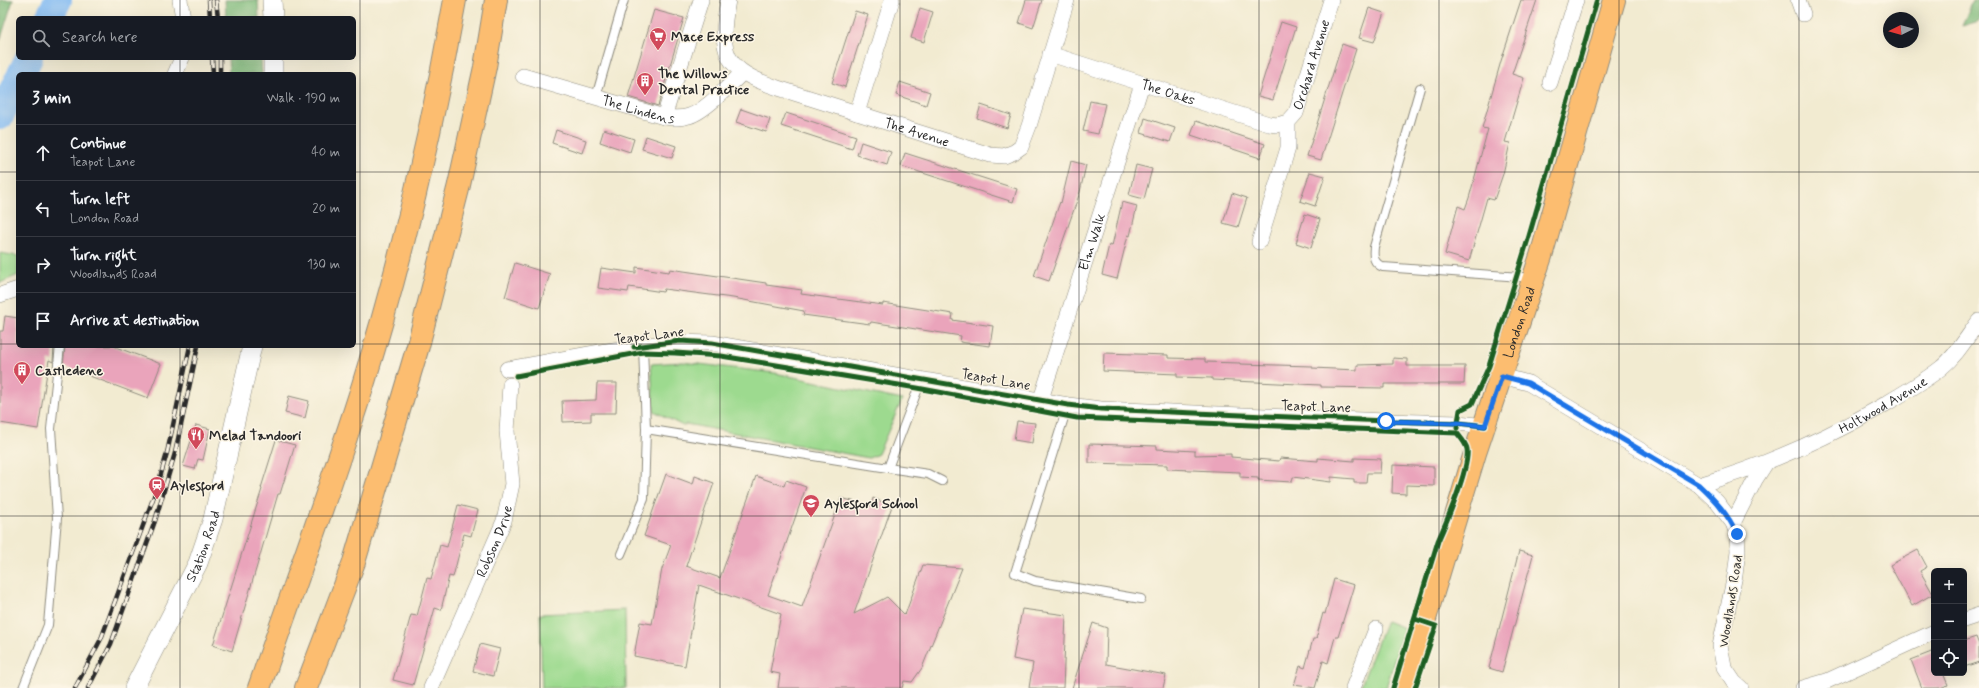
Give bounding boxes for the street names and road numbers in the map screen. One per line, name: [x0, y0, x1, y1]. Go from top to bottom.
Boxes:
street label: Orchard Avenue: [1289, 17, 1334, 113]
street label: The Oaks: [1138, 76, 1197, 110]
street label: The Lindens: [600, 91, 675, 128]
street label: The Avenue: [882, 114, 951, 152]
street label: Elm Walk: [1075, 211, 1110, 273]
street label: London Road: [1499, 284, 1540, 361]
street label: Teapot Lane: [613, 323, 685, 349]
street label: Teapot Lane: [960, 365, 1032, 395]
street label: Holtwood Avenue: [1836, 373, 1931, 438]
street label: Teapot Lane: [1281, 397, 1351, 417]
street label: Robson Drive: [473, 504, 517, 580]
street label: Station Road: [182, 509, 225, 585]
street label: Woodlands Road: [1715, 554, 1747, 649]

